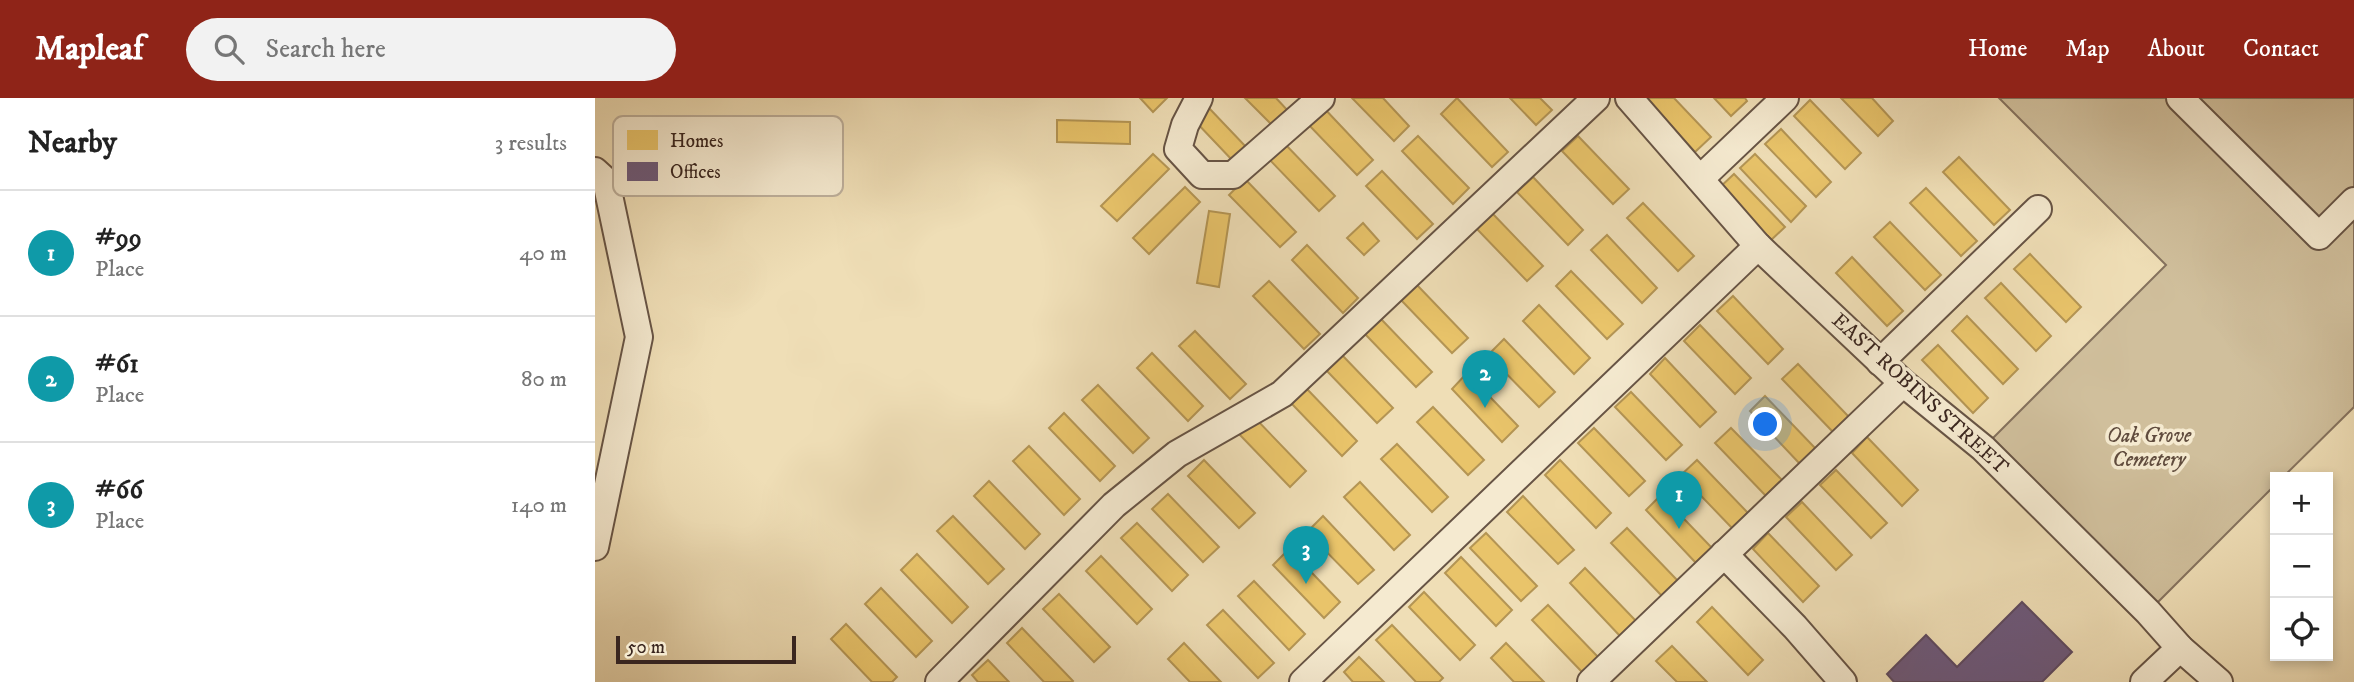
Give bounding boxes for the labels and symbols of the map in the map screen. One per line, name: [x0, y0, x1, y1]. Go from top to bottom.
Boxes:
legend: [613, 116, 843, 196]
text: Homes: [670, 130, 723, 153]
text: Offices: [670, 161, 721, 184]
street label: EAST ROBINS STREET: [1826, 308, 2014, 480]
pin: 2: [1462, 350, 1508, 408]
your location: [1748, 407, 1782, 441]
park label: Oak Grove Cemetery: [2107, 423, 2192, 473]
pin: 1: [1656, 471, 1702, 529]
pin: 3: [1283, 526, 1329, 584]
scale bar: [616, 633, 796, 665]

